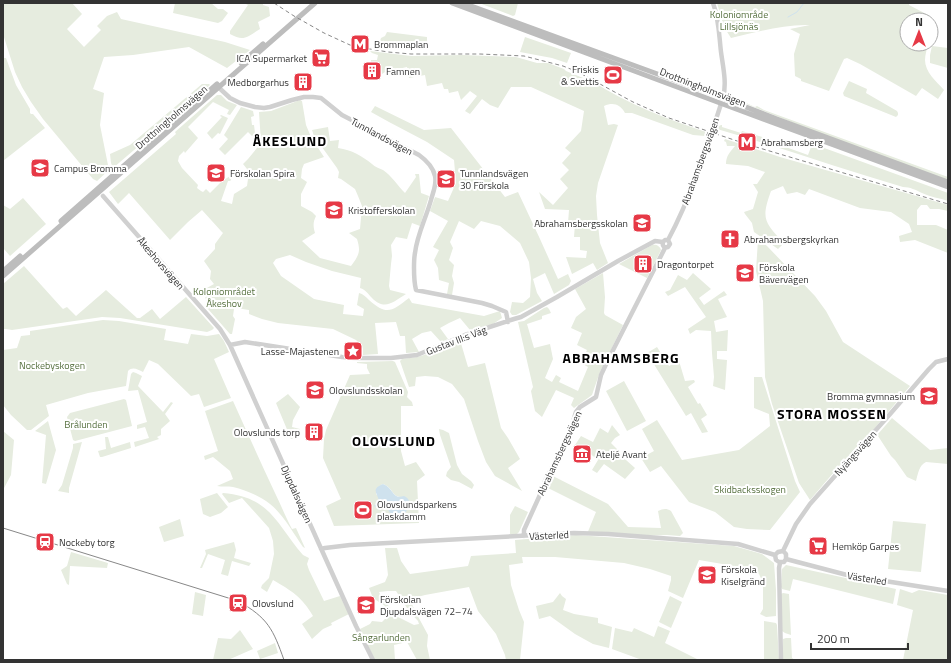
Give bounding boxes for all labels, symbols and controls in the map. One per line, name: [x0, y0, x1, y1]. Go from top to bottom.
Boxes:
park label: Koloniområde Lillsjönäs: [710, 7, 768, 34]
north arrow: [899, 12, 939, 52]
text: N: [915, 14, 923, 30]
metro station icon: Brommaplan: [349, 33, 371, 55]
place label: Brommaplan: [374, 37, 429, 52]
supermarket icon: ICA Supermarket: [310, 47, 332, 69]
place label: ICA Supermarket: [236, 51, 307, 66]
building icon: Famnen: [361, 60, 383, 82]
place label: Friskis & Svettis: [561, 62, 599, 89]
place label: Famnen: [386, 64, 420, 79]
sports icon: Friskis & Svettis: [602, 64, 624, 86]
street label: Drottningholmsvägen: [657, 64, 748, 111]
building icon: Medborgarhus: [292, 71, 314, 93]
place label: Medborgarhus: [227, 75, 289, 90]
street label: Drottningholmsvägen: [132, 82, 211, 153]
street label: Tunnlandsvägen: [348, 114, 415, 159]
street label: Abrahamsbergsvägen: [678, 115, 723, 207]
district label: ÅKESLUND: [253, 130, 327, 151]
metro station icon: Abrahamsberg: [736, 131, 758, 153]
place label: Abrahamsberg: [761, 135, 823, 150]
school or university icon: Campus Bromma: [29, 157, 51, 179]
place label: Campus Bromma: [54, 161, 127, 176]
school or university icon: Förskolan Spira: [205, 162, 227, 184]
place label: Förskolan Spira: [230, 166, 295, 181]
place label: Tunnlandsvägen 30 Förskola: [460, 166, 528, 193]
school or university icon: Tunnlandsvägen 30 Förskola: [435, 168, 457, 190]
school or university icon: Kristofferskolan: [323, 199, 345, 221]
place label: Kristofferskolan: [348, 203, 415, 218]
school or university icon: Abrahamsbergsskolan: [631, 212, 653, 234]
place label: Abrahamsbergsskolan: [534, 216, 628, 231]
church icon: Abrahamsbergskyrkan: [719, 228, 741, 250]
place label: Abrahamsbergskyrkan: [744, 232, 839, 247]
street label: Åkeshovsvägen: [133, 234, 188, 293]
building icon: Dragontorpet: [632, 253, 654, 275]
place label: Dragontorpet: [657, 257, 714, 272]
place label: Förskola Bävervägen: [759, 260, 809, 287]
school or university icon: Förskola Bävervägen: [734, 262, 756, 284]
park label: Koloniområdet Åkeshov: [193, 284, 255, 311]
street label: Gustav III:s Väg: [424, 322, 489, 359]
place icon: Lasse-Majastenen: [342, 340, 364, 362]
place label: Lasse-Majastenen: [261, 344, 339, 359]
district label: ABRAHAMSBERG: [563, 347, 680, 368]
park label: Nockebyskogen: [19, 358, 85, 373]
school or university icon: Olovslundsskolan: [304, 379, 326, 401]
place label: Olovslundsskolan: [329, 383, 403, 398]
school or university icon: Bromma gymnasium: [918, 385, 940, 407]
place label: Bromma gymnasium: [827, 389, 915, 404]
district label: STORA MOSSEN: [777, 403, 887, 424]
street label: Abrahamsbergsvägen: [533, 408, 586, 498]
park label: Brålunden: [64, 417, 108, 432]
building icon: Olovslunds torp: [303, 421, 325, 443]
place label: Olovslunds torp: [234, 425, 300, 440]
street label: Nyängsvägen: [831, 427, 880, 479]
district label: OLOVSLUND: [352, 430, 436, 451]
museum icon: Ateljé Avant: [571, 443, 593, 465]
place label: Ateljé Avant: [596, 447, 647, 462]
street label: Djupdalsvägen: [277, 463, 316, 525]
park label: Skidbacksskogen: [714, 482, 786, 497]
place label: Olovslundsparkens plaskdamm: [377, 497, 457, 524]
sports icon: Olovslundsparkens plaskdamm: [352, 499, 374, 521]
street label: Västerled: [529, 527, 569, 544]
station icon: Nockeby torg: [34, 531, 56, 553]
place label: Nockeby torg: [59, 535, 115, 550]
supermarket icon: Hemköp Garpes: [807, 535, 829, 557]
place label: Hemköp Garpes: [832, 539, 899, 554]
place label: Förskola Kiselgränd: [721, 562, 765, 589]
school or university icon: Förskola Kiselgränd: [696, 564, 718, 586]
street label: Västerled: [846, 568, 888, 589]
station icon: Olovslund: [227, 592, 249, 614]
place label: Förskolan Djupdalsvägen 72–74: [380, 592, 473, 619]
school or university icon: Förskolan Djupdalsvägen 72–74: [355, 594, 377, 616]
place label: Olovslund: [252, 596, 294, 611]
scale bar: [811, 625, 908, 651]
text: 200 m: [817, 629, 850, 648]
park label: Sångarlunden: [352, 630, 410, 645]

